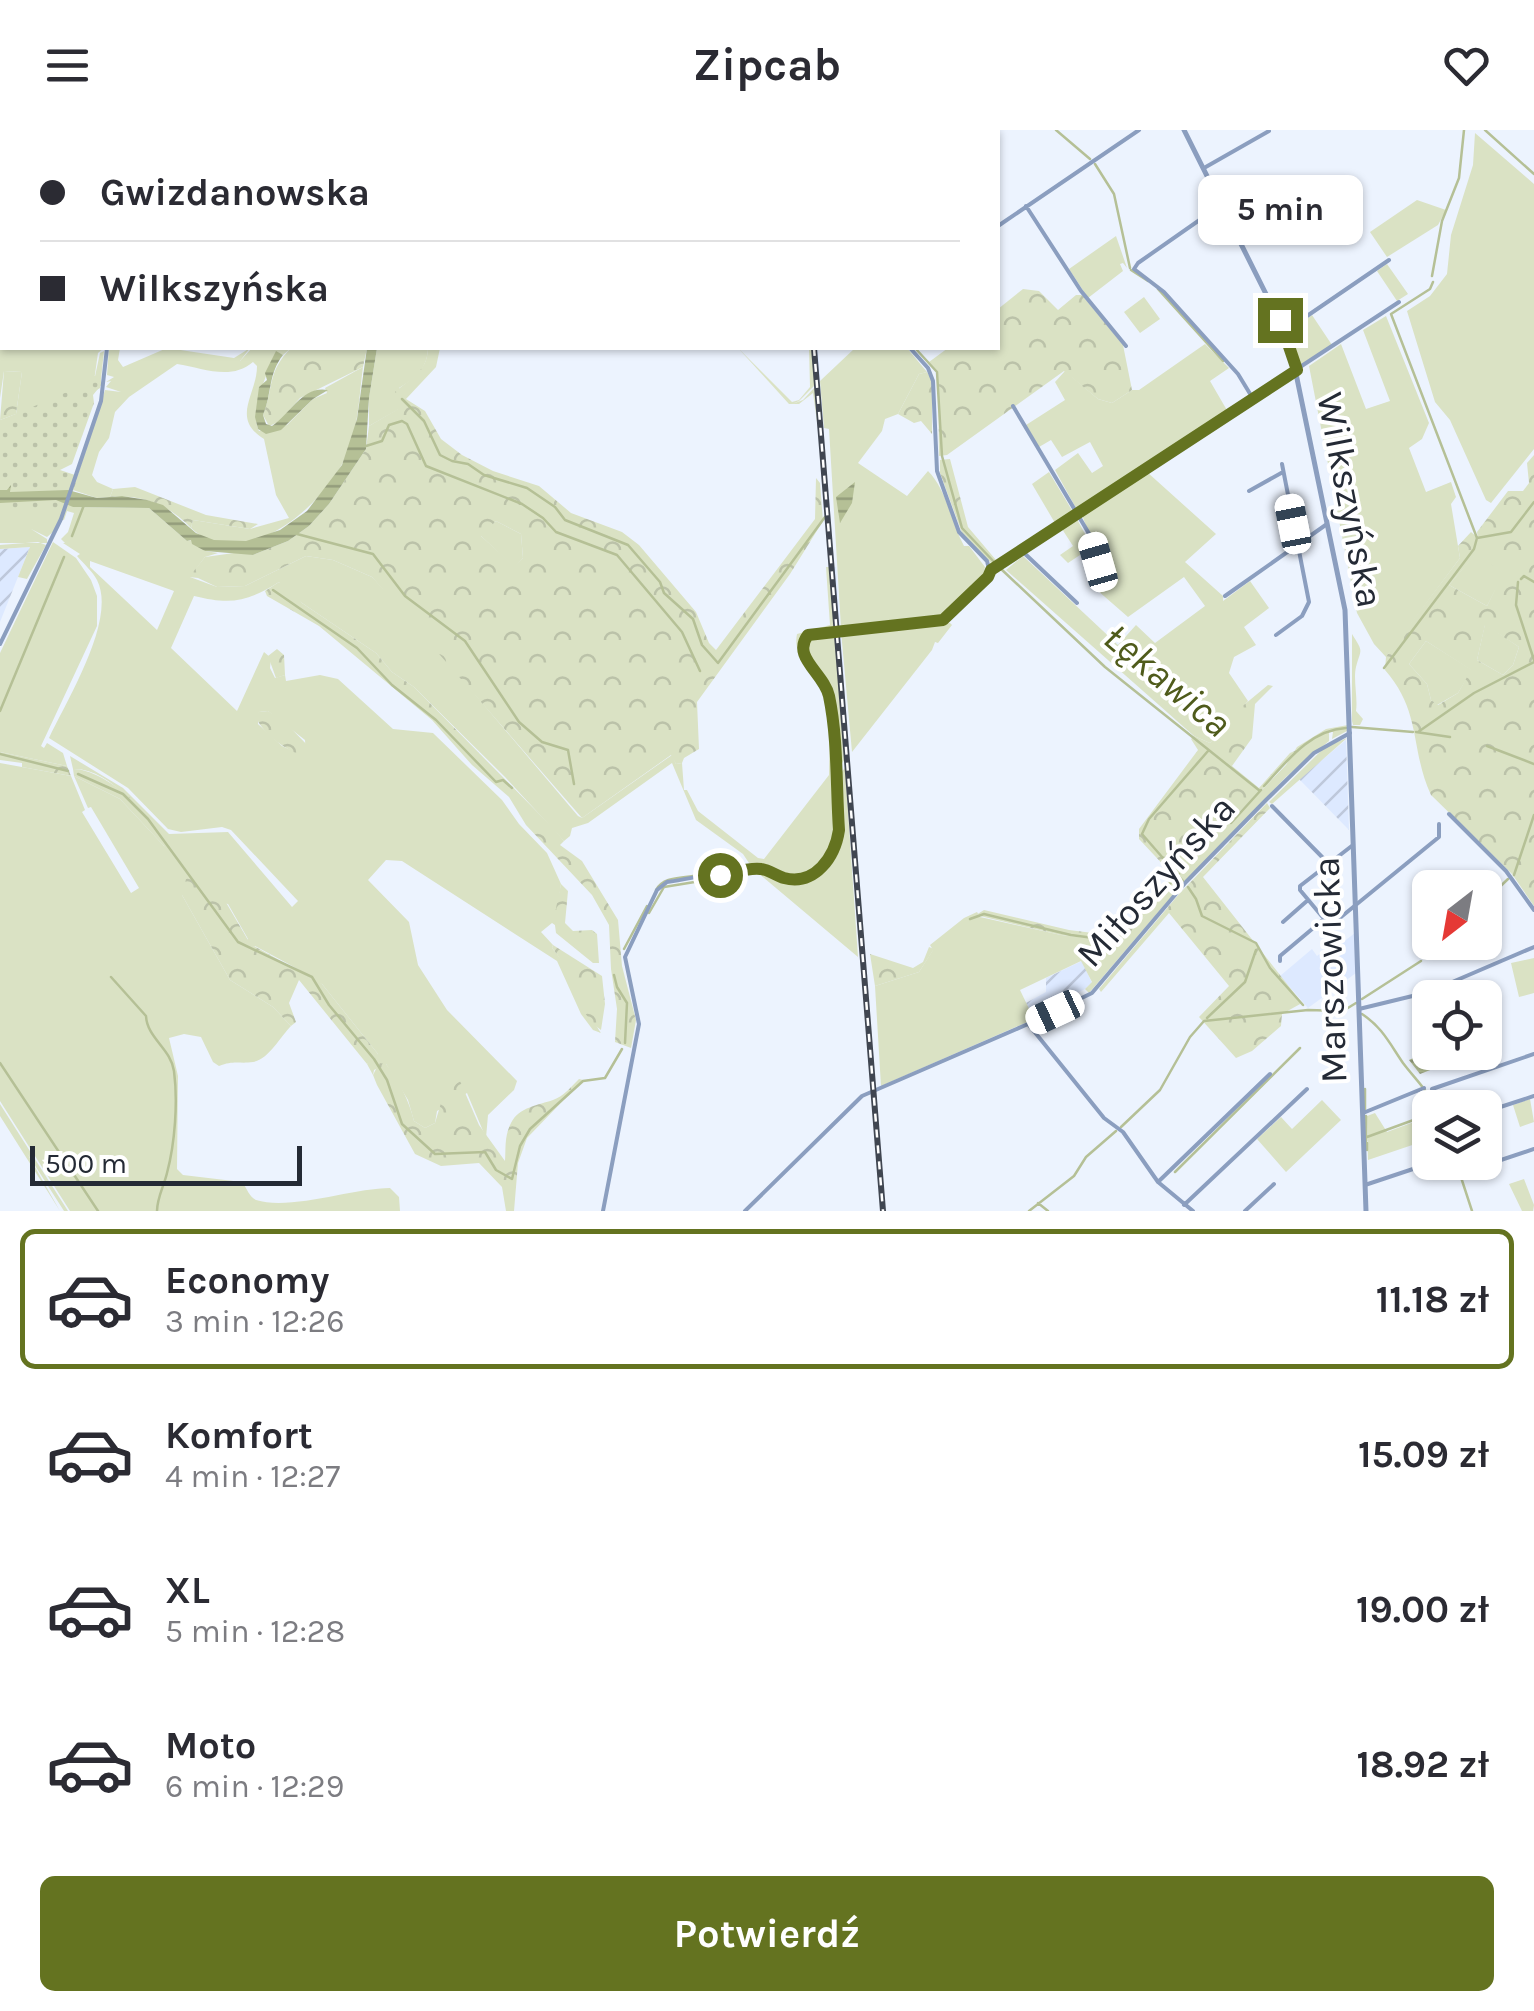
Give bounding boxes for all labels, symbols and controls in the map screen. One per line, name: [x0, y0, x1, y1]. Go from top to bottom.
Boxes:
icon: menu: [40, 38, 95, 93]
icon: heart: [1439, 38, 1494, 93]
text: Zipcab: [693, 39, 841, 91]
text: Gwizdanowska: [100, 170, 370, 215]
callout: 5 min: [1198, 175, 1362, 245]
text: 5 min: [1237, 191, 1324, 228]
text: Wilkszyńska: [100, 266, 329, 311]
route end: [1258, 298, 1303, 343]
street label: Wilkszyńska: [1307, 389, 1393, 611]
car: [1273, 492, 1313, 556]
car: [1075, 529, 1121, 595]
water label: Łękawica: [1095, 613, 1241, 747]
street label: Miłoszyńska: [1067, 786, 1245, 976]
route start: [698, 853, 743, 898]
street label: Marszowicka: [1304, 856, 1356, 1084]
north arrow: [1412, 870, 1502, 960]
map controls: [1412, 870, 1502, 1180]
button: locate: [1412, 980, 1502, 1070]
car: [1021, 986, 1089, 1038]
button: layers: [1412, 1090, 1502, 1180]
scale bar: [30, 1141, 302, 1186]
text: 500 m: [45, 1147, 127, 1180]
icon: car: [45, 1254, 135, 1344]
text: Economy: [165, 1258, 329, 1303]
text: 11.18 zł: [1376, 1277, 1489, 1322]
text: 3 min · 12:26: [165, 1303, 345, 1340]
icon: car: [45, 1409, 135, 1499]
text: Komfort: [165, 1413, 313, 1458]
text: 15.09 zł: [1358, 1432, 1489, 1477]
text: 4 min · 12:27: [165, 1458, 340, 1495]
icon: car: [45, 1564, 135, 1654]
text: XL: [165, 1568, 210, 1613]
text: 19.00 zł: [1356, 1587, 1489, 1632]
text: 5 min · 12:28: [165, 1613, 345, 1650]
icon: car: [45, 1719, 135, 1809]
text: Moto: [165, 1723, 256, 1768]
text: 18.92 zł: [1357, 1742, 1489, 1787]
text: 6 min · 12:29: [165, 1768, 344, 1805]
button: Potwierdź: [40, 1876, 1494, 1991]

